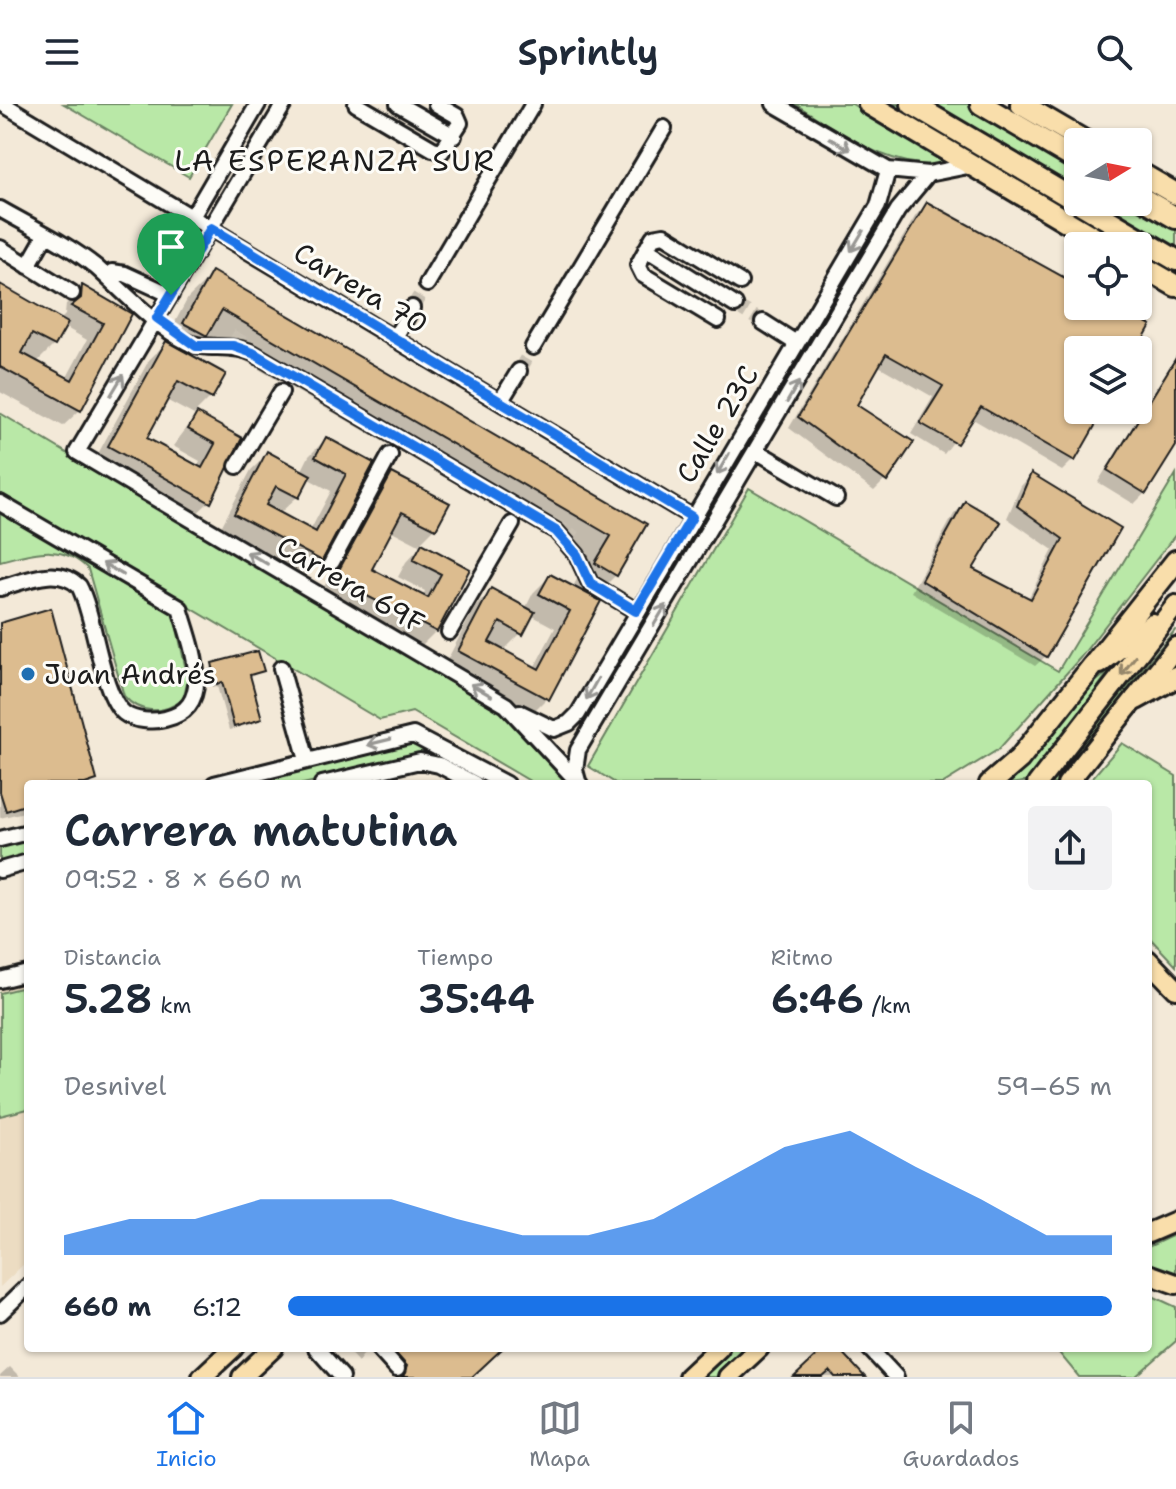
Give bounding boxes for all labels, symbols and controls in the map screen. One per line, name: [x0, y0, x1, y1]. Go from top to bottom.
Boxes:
text: Sprintly: [517, 28, 659, 77]
icon: menu: [40, 30, 84, 74]
icon: search: [1092, 30, 1136, 74]
north arrow: [1064, 128, 1152, 216]
map controls: [1064, 128, 1152, 424]
one-way arrow: [828, 137, 851, 153]
district label: LA ESPERANZA SUR: [174, 140, 496, 181]
pin: [137, 213, 205, 295]
icon: arrive: [149, 225, 193, 269]
one-way arrow: [849, 229, 865, 252]
button: locate: [1064, 232, 1152, 320]
street label: Carrera 70: [287, 233, 435, 343]
button: layers: [1064, 336, 1152, 424]
street label: Calle 23C: [667, 358, 767, 490]
one-way arrow: [109, 374, 125, 397]
one-way arrow: [786, 380, 801, 404]
one-way arrow: [715, 452, 731, 475]
street label: Carrera 69F: [270, 526, 432, 642]
one-way arrow: [246, 550, 269, 566]
one-way arrow: [102, 561, 125, 577]
one-way arrow: [652, 604, 668, 627]
place label: Juan Andrés: [44, 655, 216, 693]
one-way arrow: [1119, 655, 1136, 676]
marker: Juan Andrés: [19, 665, 37, 683]
one-way arrow: [584, 677, 600, 700]
one-way arrow: [470, 682, 493, 698]
one-way arrow: [367, 735, 392, 750]
text: Carrera matutina: [64, 801, 457, 860]
button: share: [1028, 806, 1112, 890]
text: 09:52 · 8 × 660 m: [64, 861, 302, 896]
text: Distancia: [64, 943, 161, 972]
text: Tiempo: [417, 943, 493, 972]
text: Ritmo: [771, 943, 833, 972]
text: 5.28: [64, 972, 153, 1026]
text: 35:44: [417, 972, 535, 1026]
text: 6:46: [771, 972, 864, 1026]
text: km: [153, 991, 191, 1020]
text: /km: [864, 991, 911, 1020]
text: Desnivel: [64, 1068, 166, 1103]
text: 59–65 m: [997, 1068, 1112, 1103]
text: 660 m: [64, 1289, 151, 1324]
text: 6:12: [192, 1289, 242, 1324]
tab: Inicio: [156, 1396, 217, 1473]
tab: Mapa: [529, 1396, 590, 1473]
tab: Guardados: [903, 1396, 1020, 1473]

